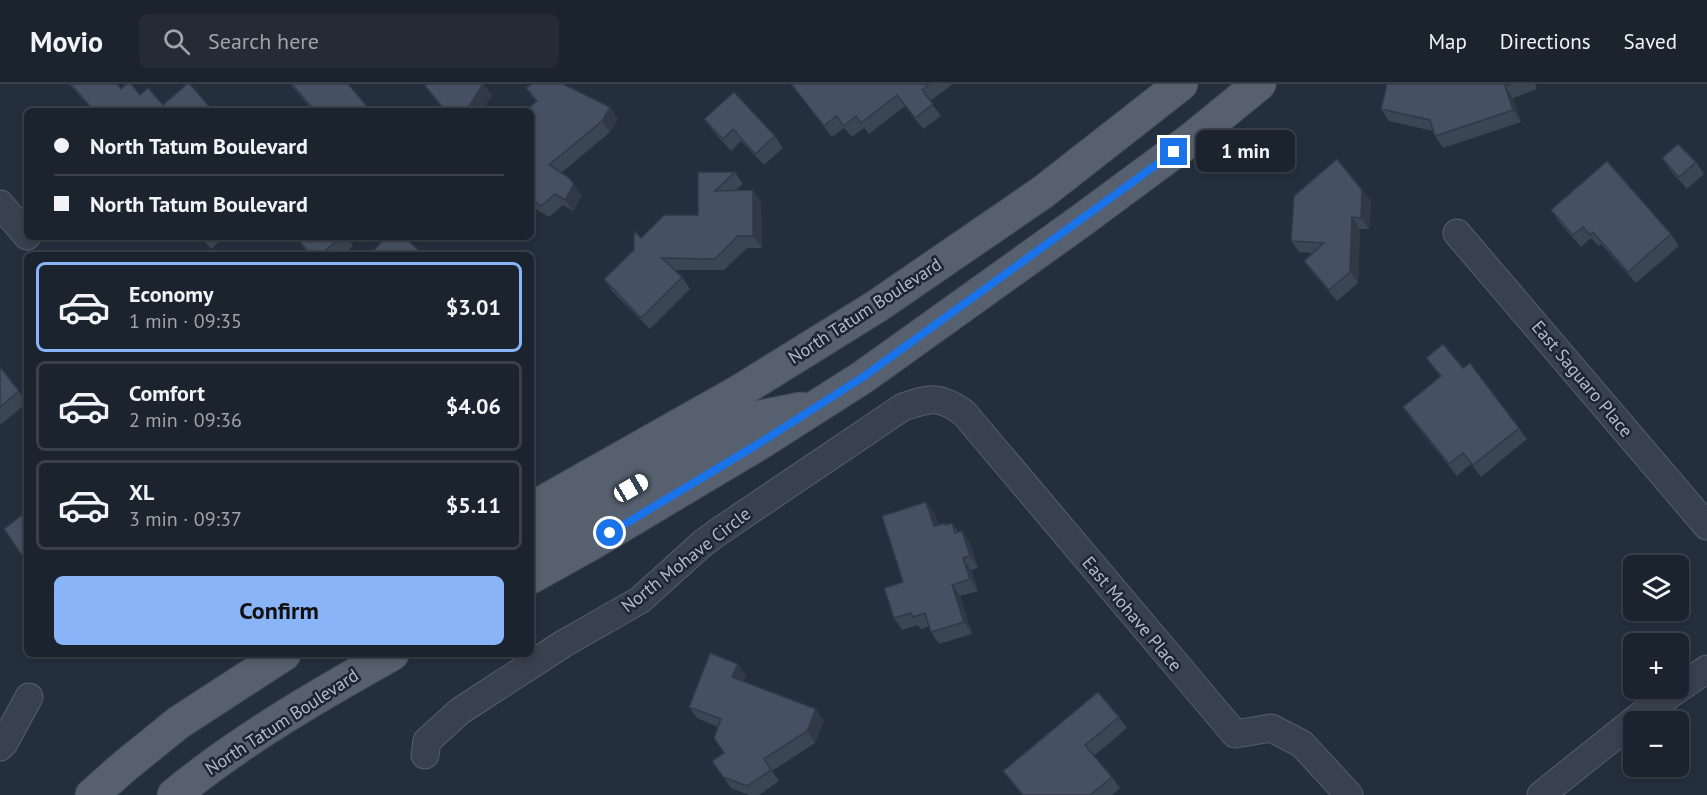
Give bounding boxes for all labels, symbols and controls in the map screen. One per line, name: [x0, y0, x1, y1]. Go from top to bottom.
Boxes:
search box: [139, 14, 559, 68]
text: Movio: [30, 23, 103, 60]
icon: search: [160, 25, 193, 58]
text: Search here: [208, 27, 319, 55]
text: Map: [1428, 28, 1467, 55]
text: Directions: [1500, 28, 1591, 55]
text: Saved: [1624, 28, 1677, 55]
callout: 1 min: [1195, 131, 1294, 173]
text: North Tatum Boulevard: [90, 132, 308, 160]
route end: [1160, 138, 1187, 165]
text: 1 min: [1221, 138, 1270, 164]
text: North Tatum Boulevard: [90, 190, 308, 218]
street label: North Tatum Boulevard: [784, 252, 946, 369]
icon: car: [57, 280, 111, 334]
text: Economy: [129, 280, 213, 308]
text: $3.01: [446, 293, 501, 321]
text: 1 min · 09:35: [129, 308, 242, 334]
street label: East Saguaro Place: [1527, 316, 1638, 442]
icon: car: [57, 379, 111, 433]
text: Comfort: [129, 379, 205, 407]
text: $4.06: [446, 392, 501, 420]
text: 2 min · 09:36: [129, 407, 242, 433]
car: [611, 471, 651, 505]
icon: car: [57, 478, 111, 532]
text: XL: [129, 478, 154, 506]
text: $5.11: [446, 491, 501, 519]
street label: North Mohave Circle: [616, 502, 755, 617]
text: 3 min · 09:37: [129, 506, 242, 532]
route start: [596, 519, 623, 546]
street label: East Mohave Place: [1078, 551, 1187, 676]
map controls: [1623, 555, 1689, 777]
button: layers: [1623, 555, 1689, 621]
button: Confirm: [54, 576, 504, 645]
button: +: [1623, 633, 1689, 699]
street label: North Tatum Boulevard: [201, 663, 363, 780]
button: −: [1623, 711, 1689, 777]

